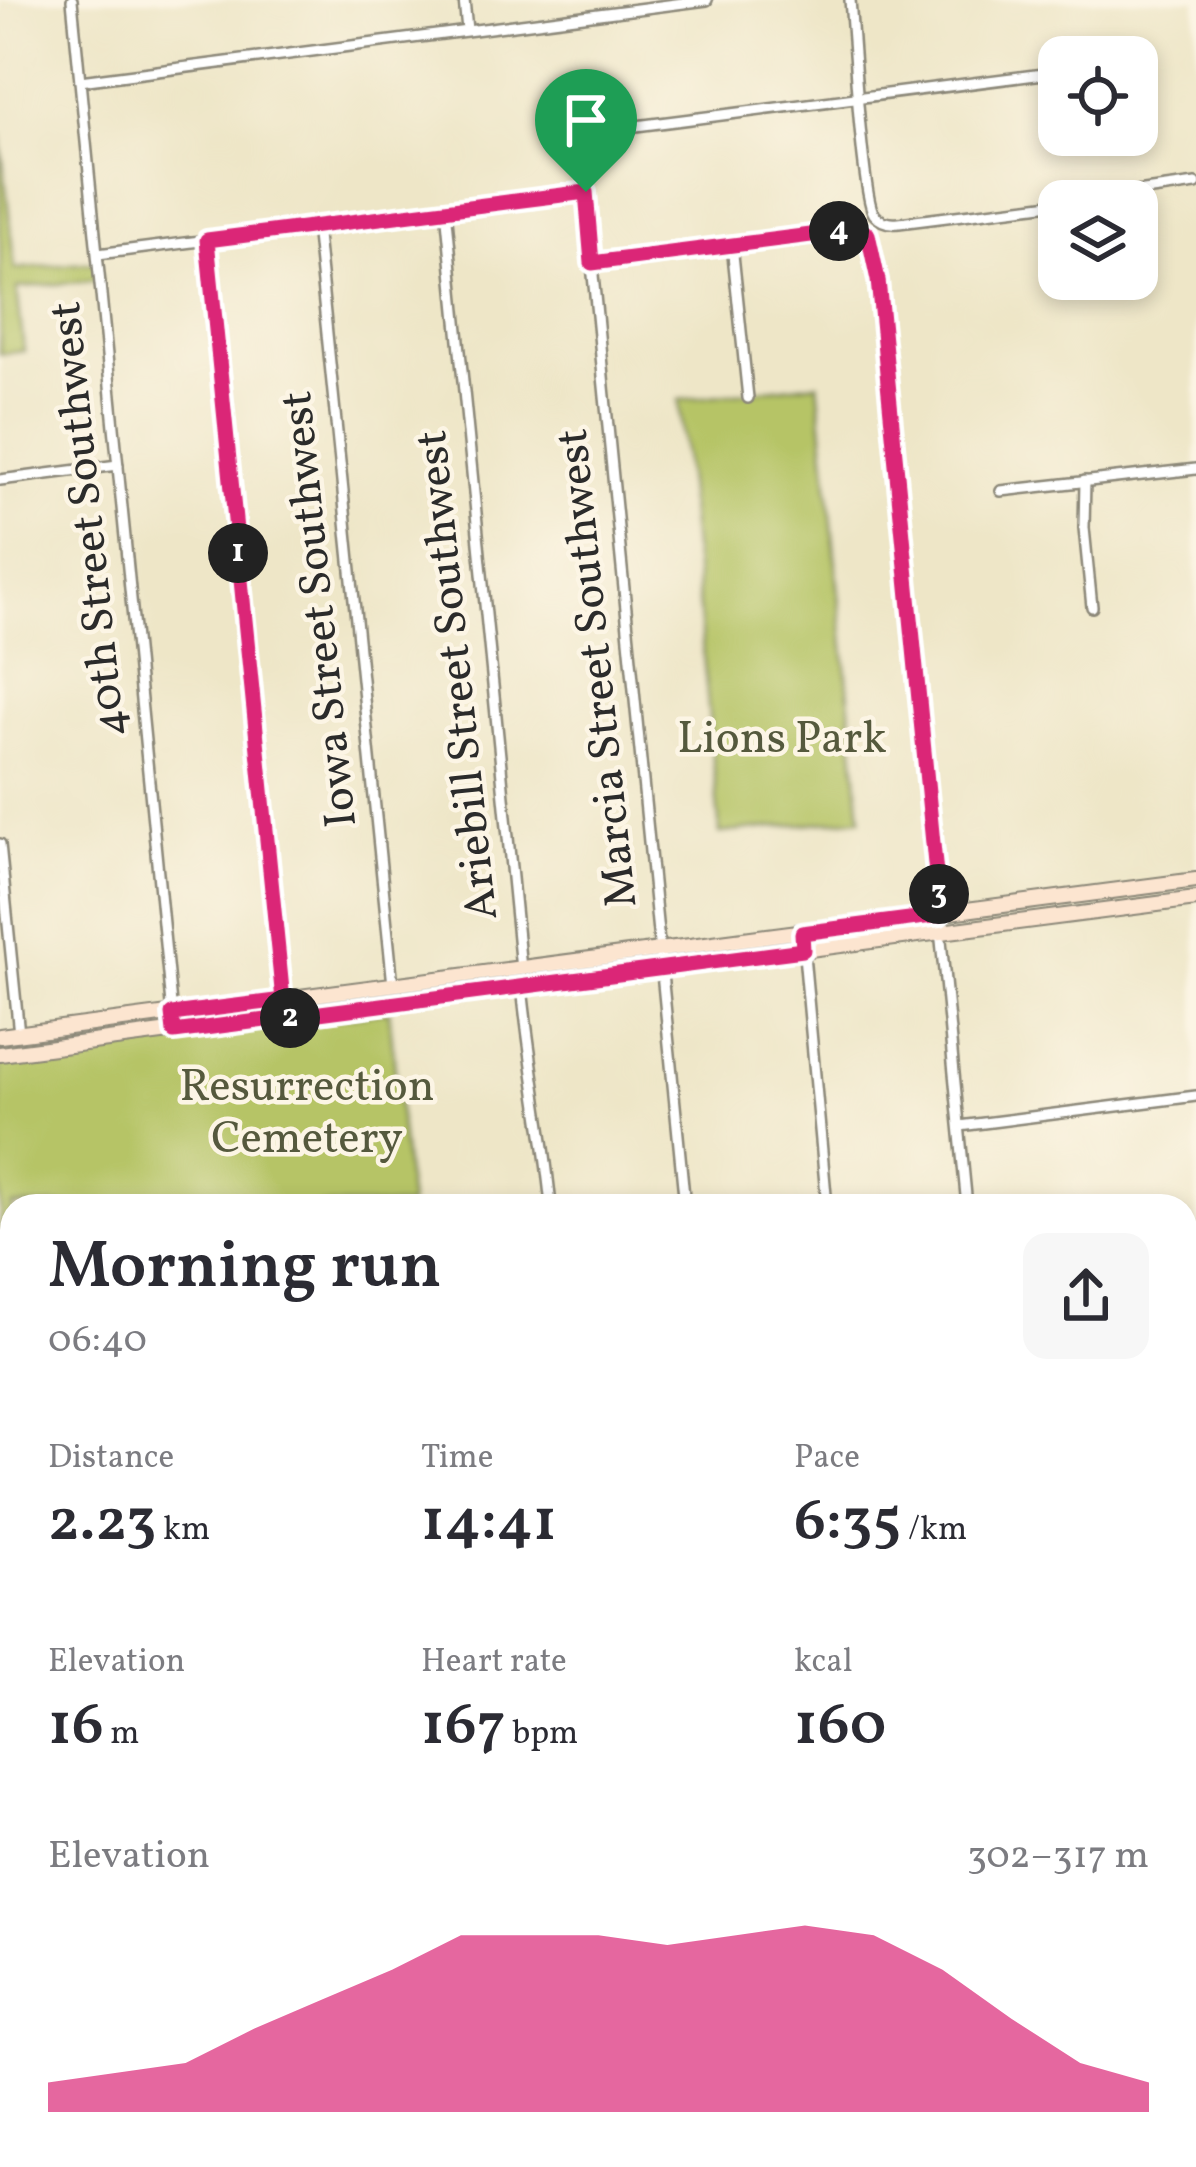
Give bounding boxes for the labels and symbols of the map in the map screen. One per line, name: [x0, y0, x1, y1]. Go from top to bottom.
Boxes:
pin: [535, 69, 637, 192]
pin: 4: [809, 201, 869, 261]
street label: 40th Street Southwest: [36, 298, 144, 740]
street label: Iowa Street Southwest: [267, 388, 375, 830]
street label: Marcia Street Southwest: [543, 426, 655, 910]
street label: Ariebill Street Southwest: [402, 427, 516, 923]
pin: 1: [208, 523, 268, 583]
park label: Lions Park: [677, 709, 887, 772]
pin: 3: [909, 864, 969, 924]
pin: 2: [260, 988, 320, 1048]
park label: Resurrection Cemetery: [179, 1057, 435, 1172]

